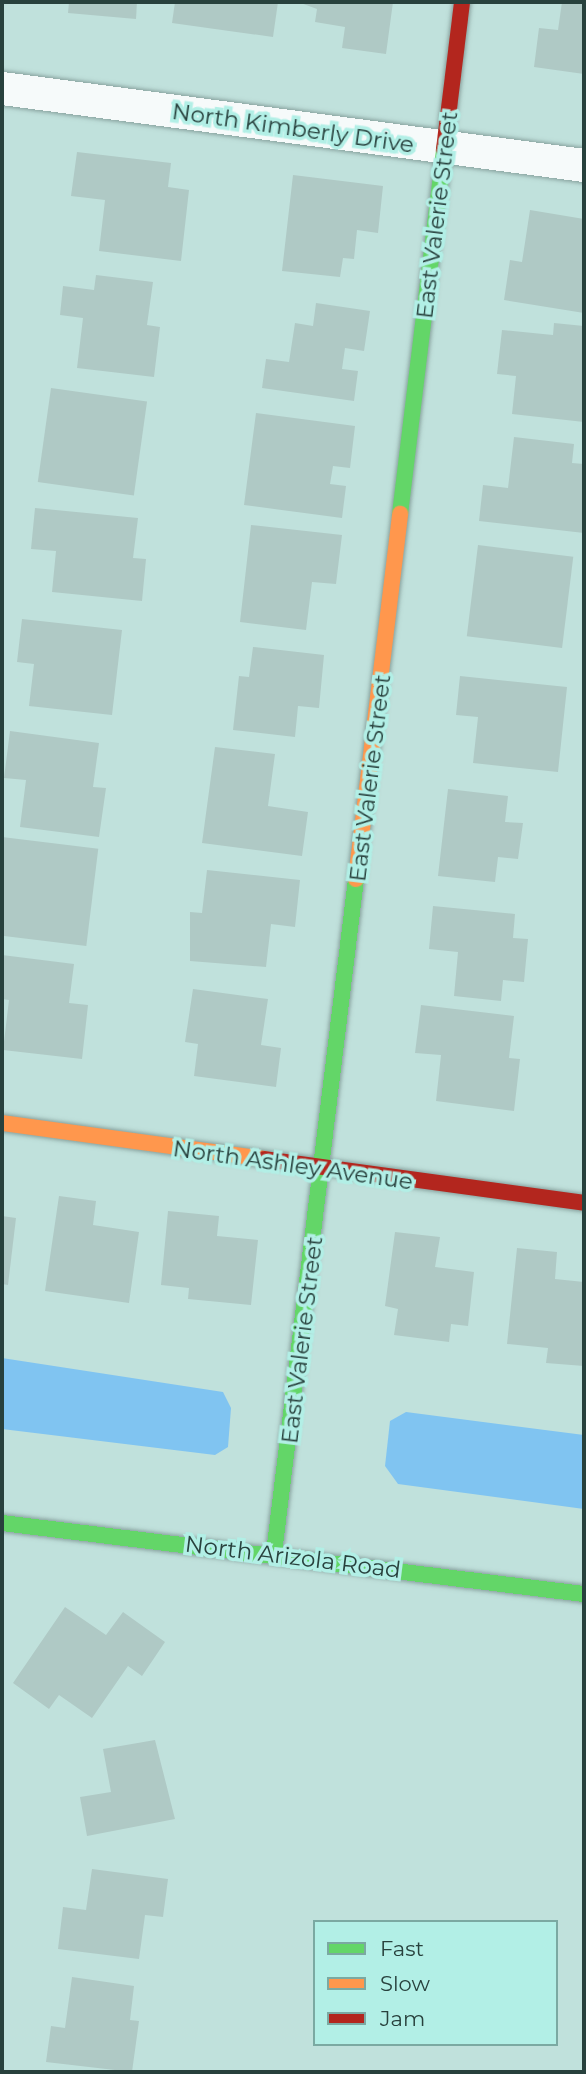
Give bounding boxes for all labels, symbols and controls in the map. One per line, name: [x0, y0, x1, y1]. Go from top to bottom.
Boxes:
street label: North Kimberly Drive: [170, 97, 416, 159]
street label: East Valerie Street: [411, 110, 463, 320]
street label: East Valerie Street: [344, 673, 396, 883]
street label: North Ashley Avenue: [171, 1134, 415, 1196]
street label: East Valerie Street: [276, 1235, 328, 1445]
street label: North Arizola Road: [184, 1530, 402, 1584]
legend: [313, 1920, 558, 2046]
text: Fast: [380, 1936, 424, 1961]
text: Slow: [380, 1971, 430, 1996]
text: Jam: [380, 2006, 425, 2031]

